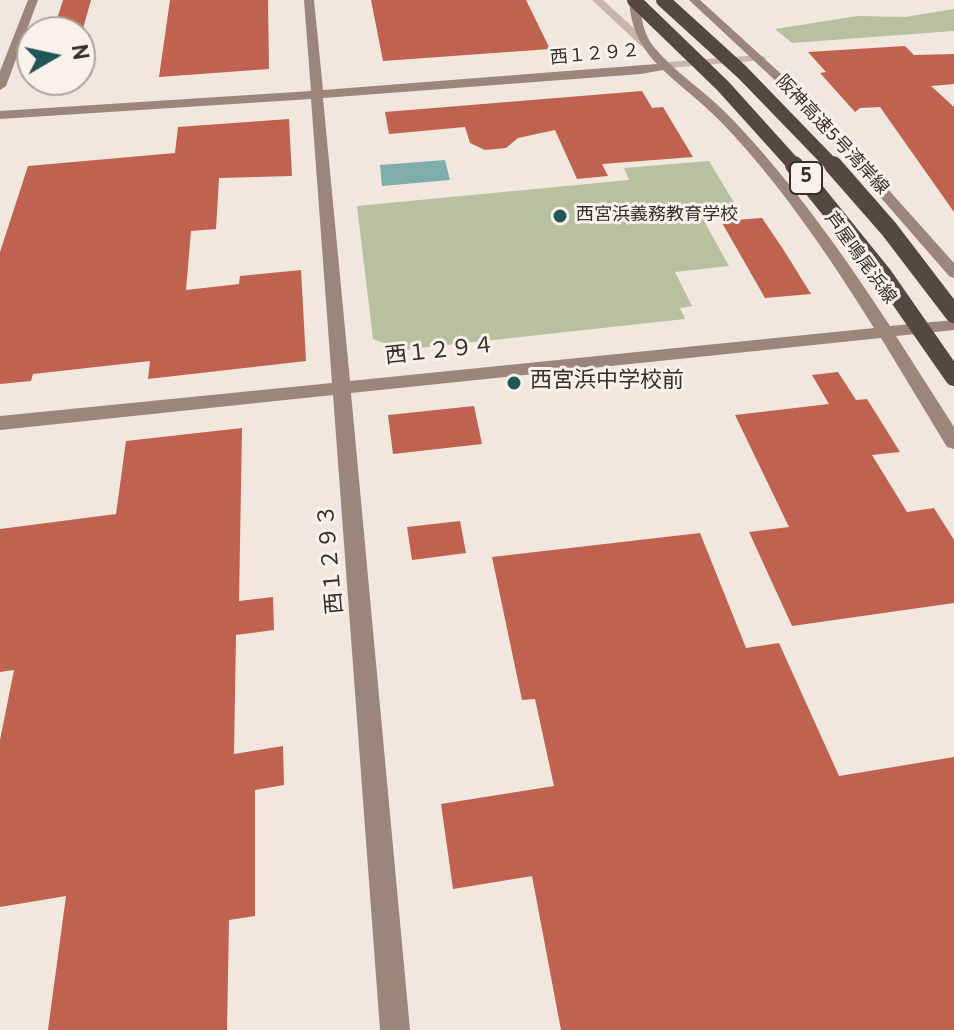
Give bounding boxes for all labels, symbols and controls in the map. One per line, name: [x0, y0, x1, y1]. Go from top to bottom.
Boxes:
north arrow: [16, 16, 96, 96]
street label: 西１２９２: [549, 41, 641, 71]
text: N: [64, 43, 93, 62]
street label: 阪神高速5号湾岸線: [770, 72, 892, 200]
road number: 5: [790, 162, 822, 194]
place label: 西宮浜義務教育学校: [576, 205, 738, 227]
marker: 西宮浜義務教育学校: [551, 207, 569, 225]
street label: 芦屋鳴尾浜線: [819, 209, 899, 309]
street label: 西１２９４: [384, 334, 496, 372]
place label: 西宮浜中学校前: [530, 370, 684, 396]
marker: 西宮浜中学校前: [505, 374, 523, 392]
street label: 西１２９３: [315, 503, 351, 615]

